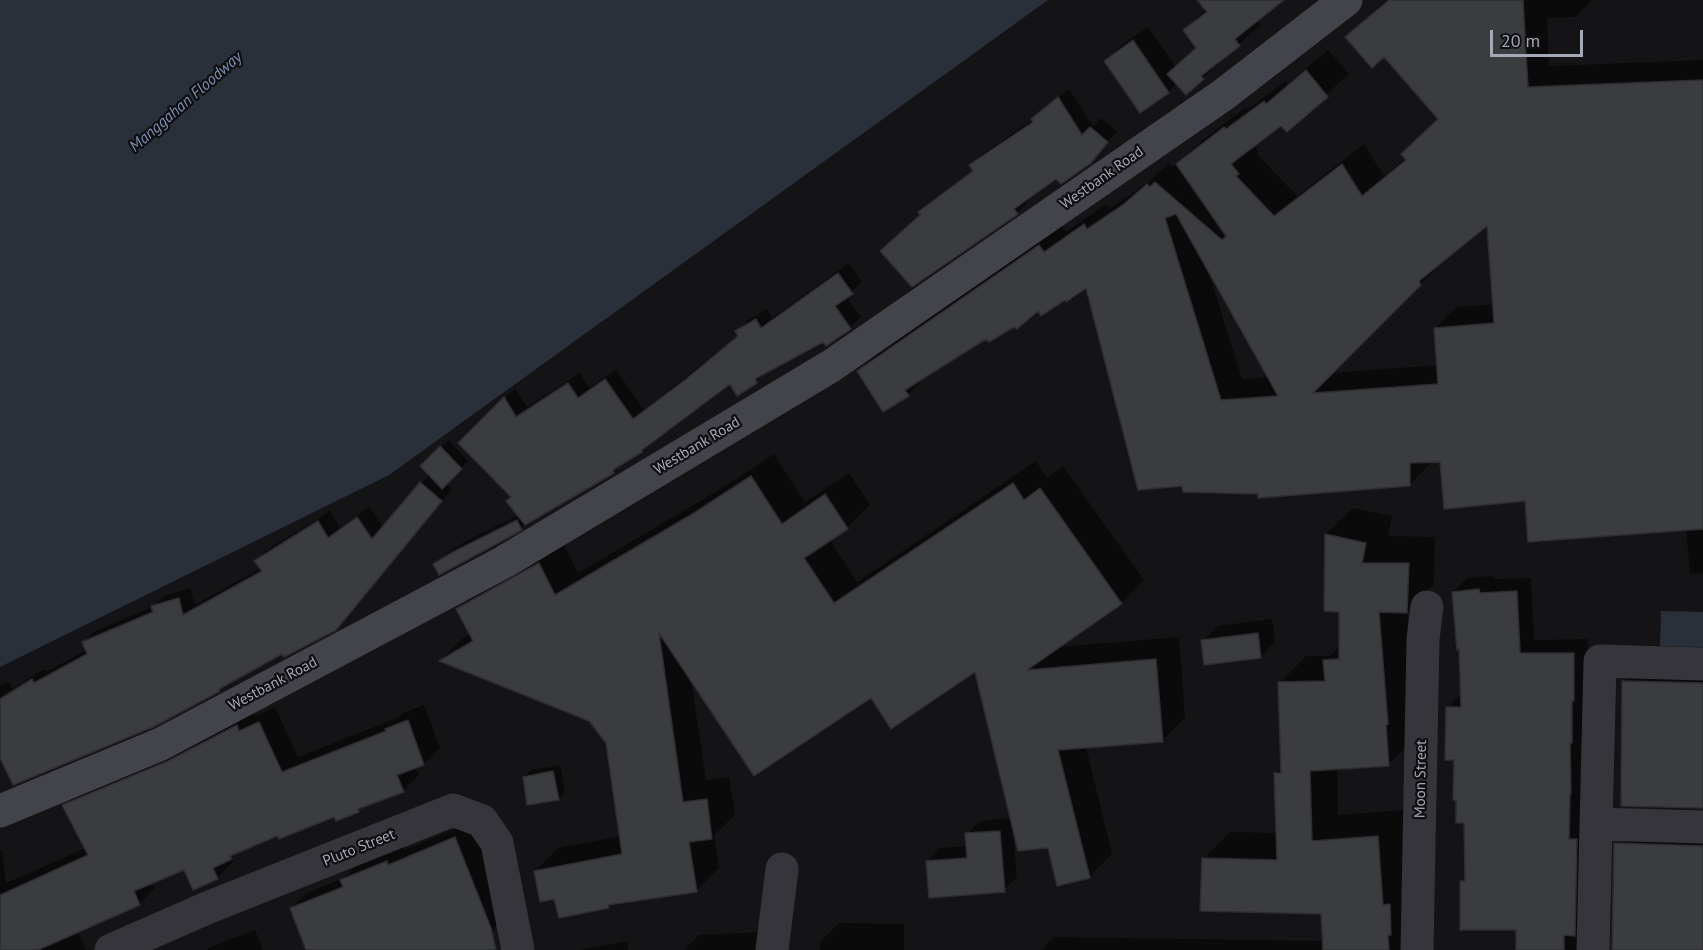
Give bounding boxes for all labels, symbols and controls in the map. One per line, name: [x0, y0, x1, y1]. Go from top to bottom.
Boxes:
scale bar: [1493, 18, 1586, 56]
text: 20 m: [1501, 29, 1540, 52]
water label: Manggahan Floodway: [126, 48, 246, 156]
street label: Westbank Road: [1057, 143, 1147, 213]
street label: Westbank Road: [651, 413, 743, 479]
street label: Westbank Road: [226, 653, 320, 715]
street label: Moon Street: [1411, 740, 1431, 818]
street label: Pluto Street: [320, 825, 398, 871]

